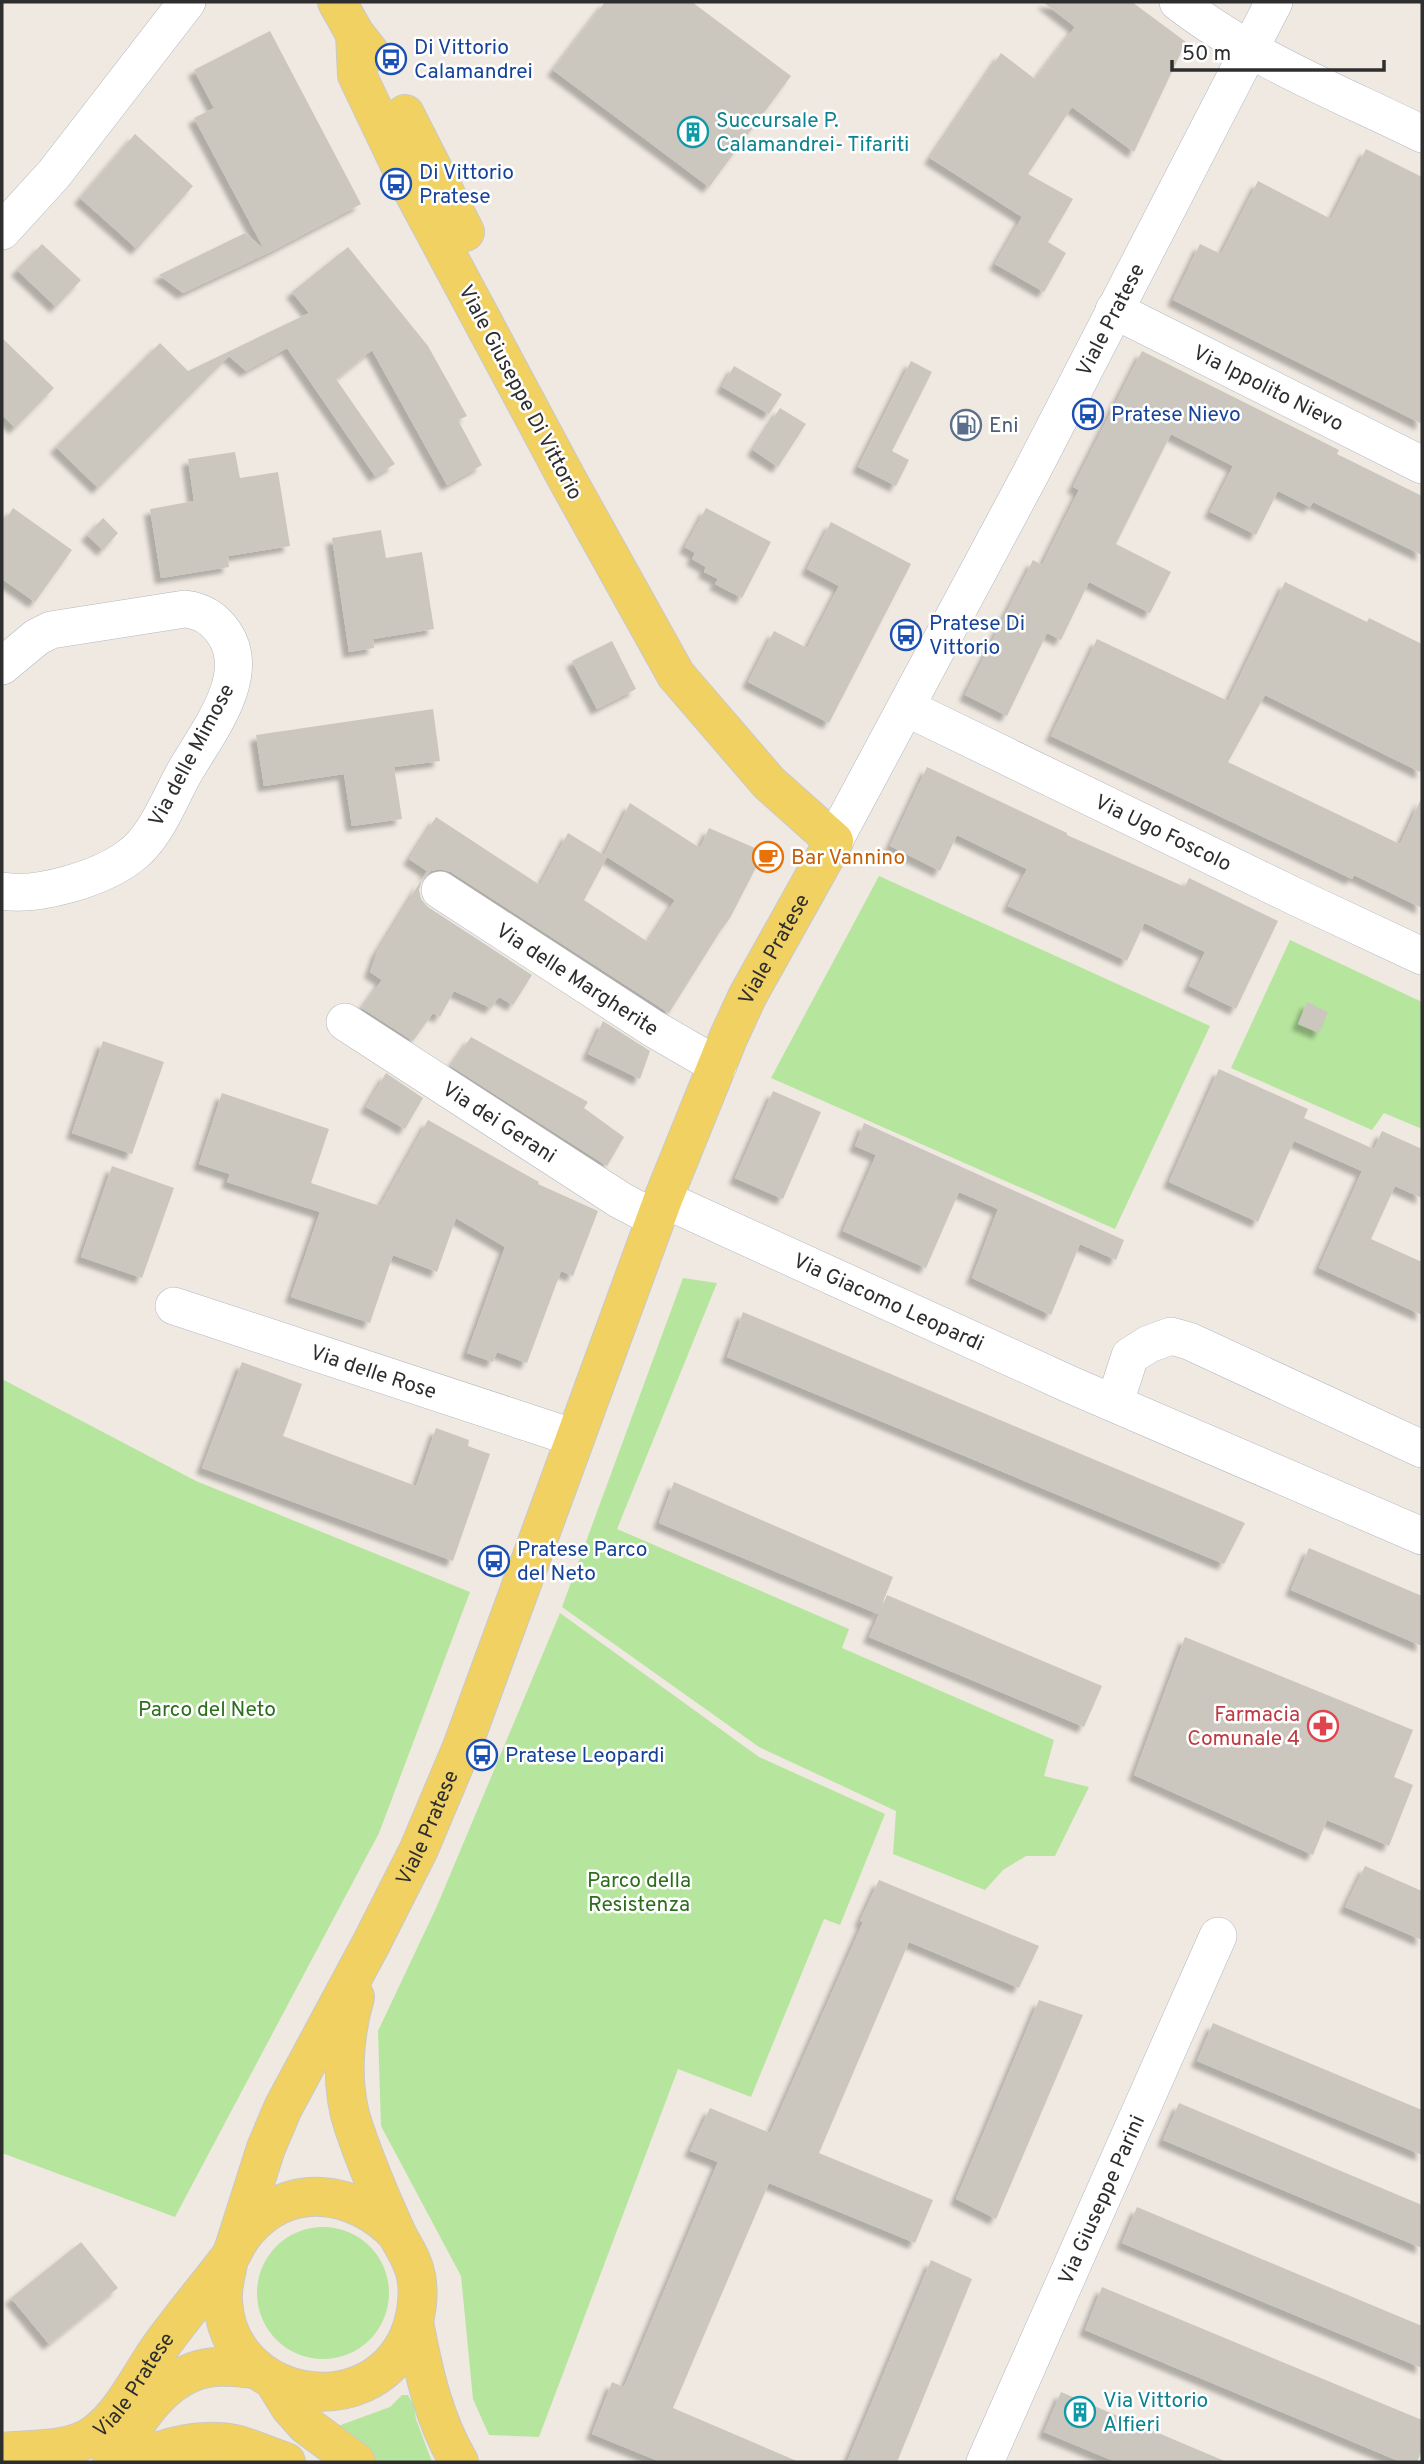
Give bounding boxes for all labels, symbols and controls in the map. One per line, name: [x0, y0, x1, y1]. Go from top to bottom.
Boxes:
scale bar: [1172, 28, 1384, 72]
place label: Di Vittorio Calamandrei: [414, 35, 533, 86]
text: 50 m: [1182, 41, 1231, 68]
bus stop icon: Di Vittorio Calamandrei: [374, 42, 408, 76]
place label: Succursale P. Calamandrei- Tifariti: [716, 108, 909, 159]
building icon: Succursale P. Calamandrei- Tifariti: [676, 115, 710, 149]
place label: Di Vittorio Pratese: [419, 160, 514, 211]
bus stop icon: Di Vittorio Pratese: [379, 167, 413, 201]
street label: Viale Pratese: [1071, 259, 1152, 381]
street label: Viale Giuseppe Di Vittorio: [452, 281, 588, 505]
street label: Via Ippolito Nievo: [1188, 340, 1348, 438]
bus stop icon: Pratese Nievo: [1071, 397, 1105, 431]
place label: Pratese Nievo: [1111, 402, 1241, 429]
fuel station icon: Eni: [949, 408, 983, 442]
place label: Eni: [989, 413, 1019, 440]
place label: Pratese Di Vittorio: [929, 611, 1025, 662]
bus stop icon: Pratese Di Vittorio: [889, 618, 923, 652]
street label: Via delle Mimose: [143, 680, 241, 832]
street label: Via Ugo Foscolo: [1090, 789, 1236, 879]
cafe icon: Bar Vannino: [751, 840, 785, 874]
place label: Bar Vannino: [791, 845, 905, 872]
street label: Viale Pratese: [733, 890, 817, 1010]
street label: Via delle Margherite: [490, 918, 663, 1043]
street label: Via dei Gerani: [436, 1076, 561, 1170]
street label: Via Giacomo Leopardi: [788, 1248, 988, 1358]
street label: Via delle Rose: [306, 1340, 440, 1406]
place label: Pratese Parco del Neto: [517, 1537, 648, 1588]
bus stop icon: Pratese Parco del Neto: [477, 1544, 511, 1578]
park label: Parco del Neto: [138, 1697, 276, 1724]
place label: Farmacia Comunale 4: [1187, 1702, 1300, 1753]
pharmacy icon: Farmacia Comunale 4: [1306, 1709, 1340, 1743]
bus stop icon: Pratese Leopardi: [465, 1738, 499, 1772]
place label: Pratese Leopardi: [505, 1743, 665, 1770]
street label: Viale Pratese: [391, 1766, 466, 1890]
park label: Parco della Resistenza: [587, 1868, 691, 1919]
street label: Via Giuseppe Parini: [1053, 2111, 1152, 2289]
street label: Viale Pratese: [88, 2327, 181, 2445]
place label: Via Vittorio Alfieri: [1103, 2388, 1208, 2439]
building icon: Via Vittorio Alfieri: [1063, 2395, 1097, 2429]

